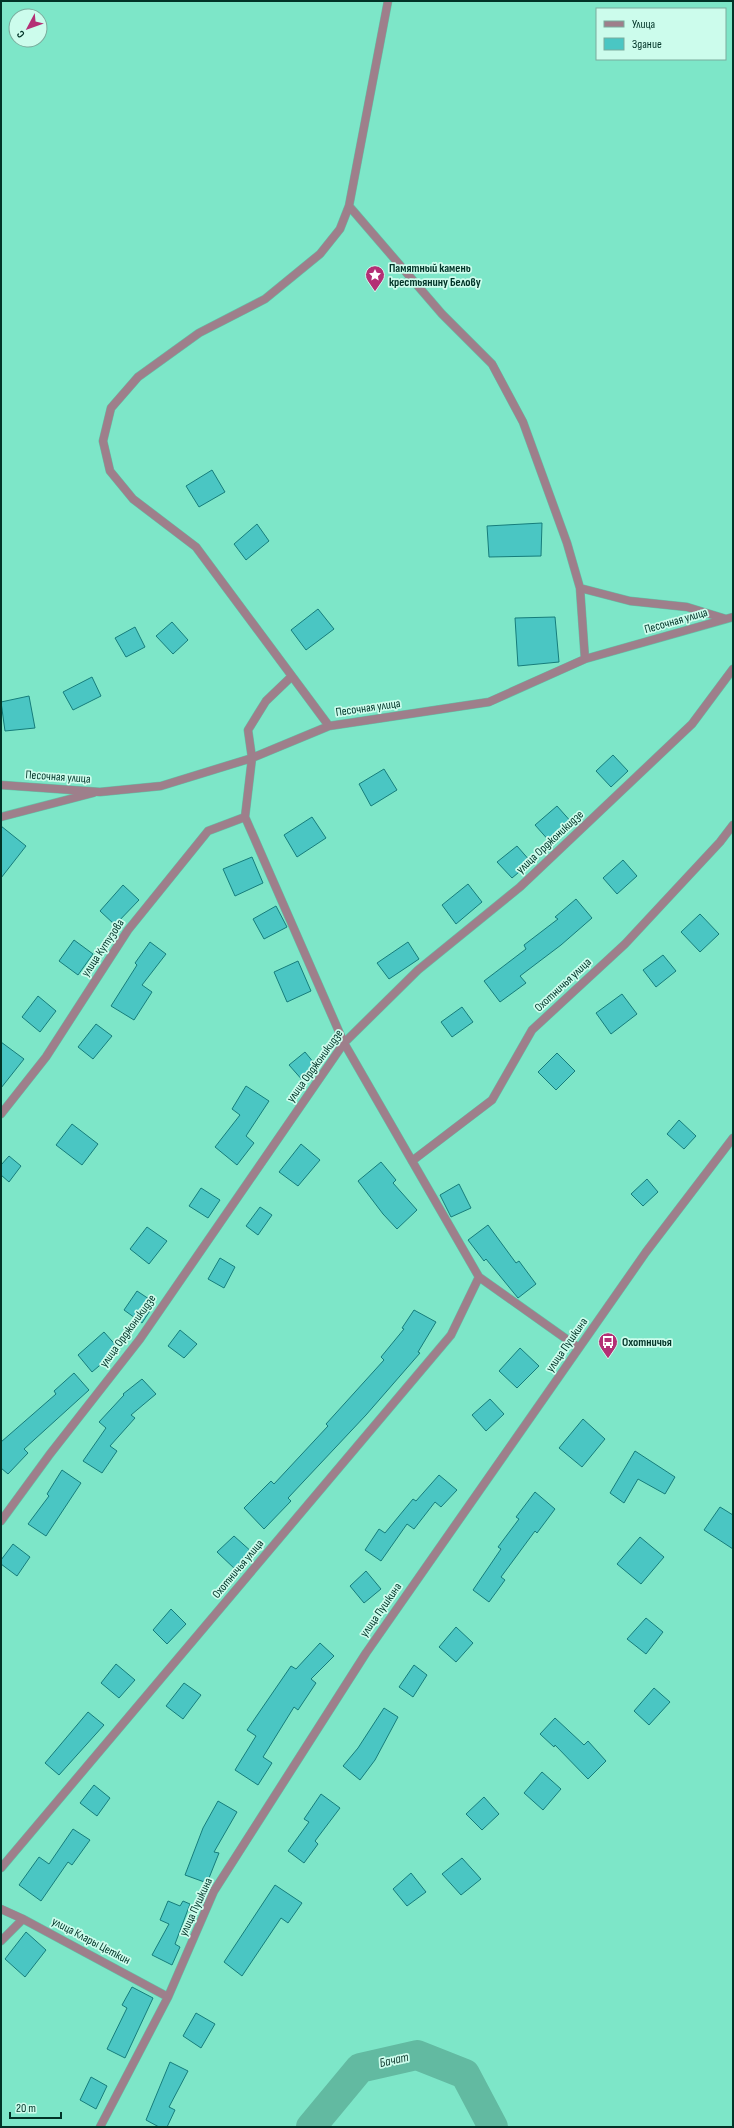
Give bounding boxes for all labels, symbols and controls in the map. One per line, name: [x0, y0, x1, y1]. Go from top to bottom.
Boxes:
north arrow: [8, 8, 48, 48]
legend: [596, 8, 726, 60]
text: Улица: [632, 17, 656, 32]
text: С: [14, 28, 28, 41]
text: Здание: [632, 37, 662, 52]
place label: Памятный камень крестьянину Белову: [389, 261, 481, 290]
place icon: Памятный камень крестьянину Белову: [364, 264, 386, 292]
street label: Песочная улица: [643, 605, 710, 637]
street label: Песочная улица: [335, 696, 402, 720]
street label: Песочная улица: [25, 767, 91, 787]
street label: улица Орджоникидзе: [513, 807, 587, 877]
street label: улица Кутузова: [78, 916, 128, 980]
street label: Охотничья улица: [531, 955, 595, 1015]
street label: улица Орджоникидзе: [284, 1027, 347, 1105]
street label: улица Орджоникидзе: [97, 1292, 160, 1370]
street label: улица Пушкина: [543, 1315, 591, 1375]
bus stop icon: Охотничья: [597, 1331, 619, 1359]
place label: Охотничья: [622, 1335, 672, 1350]
street label: Охотничья улица: [209, 1536, 267, 1602]
street label: улица Пушкина: [357, 1580, 405, 1640]
street label: улица Пушкина: [176, 1875, 216, 1939]
street label: улица Клары Цеткин: [49, 1914, 133, 1968]
water label: Бачат: [378, 2049, 410, 2071]
scale bar: [10, 2094, 61, 2120]
text: 20 m: [16, 2101, 36, 2116]

